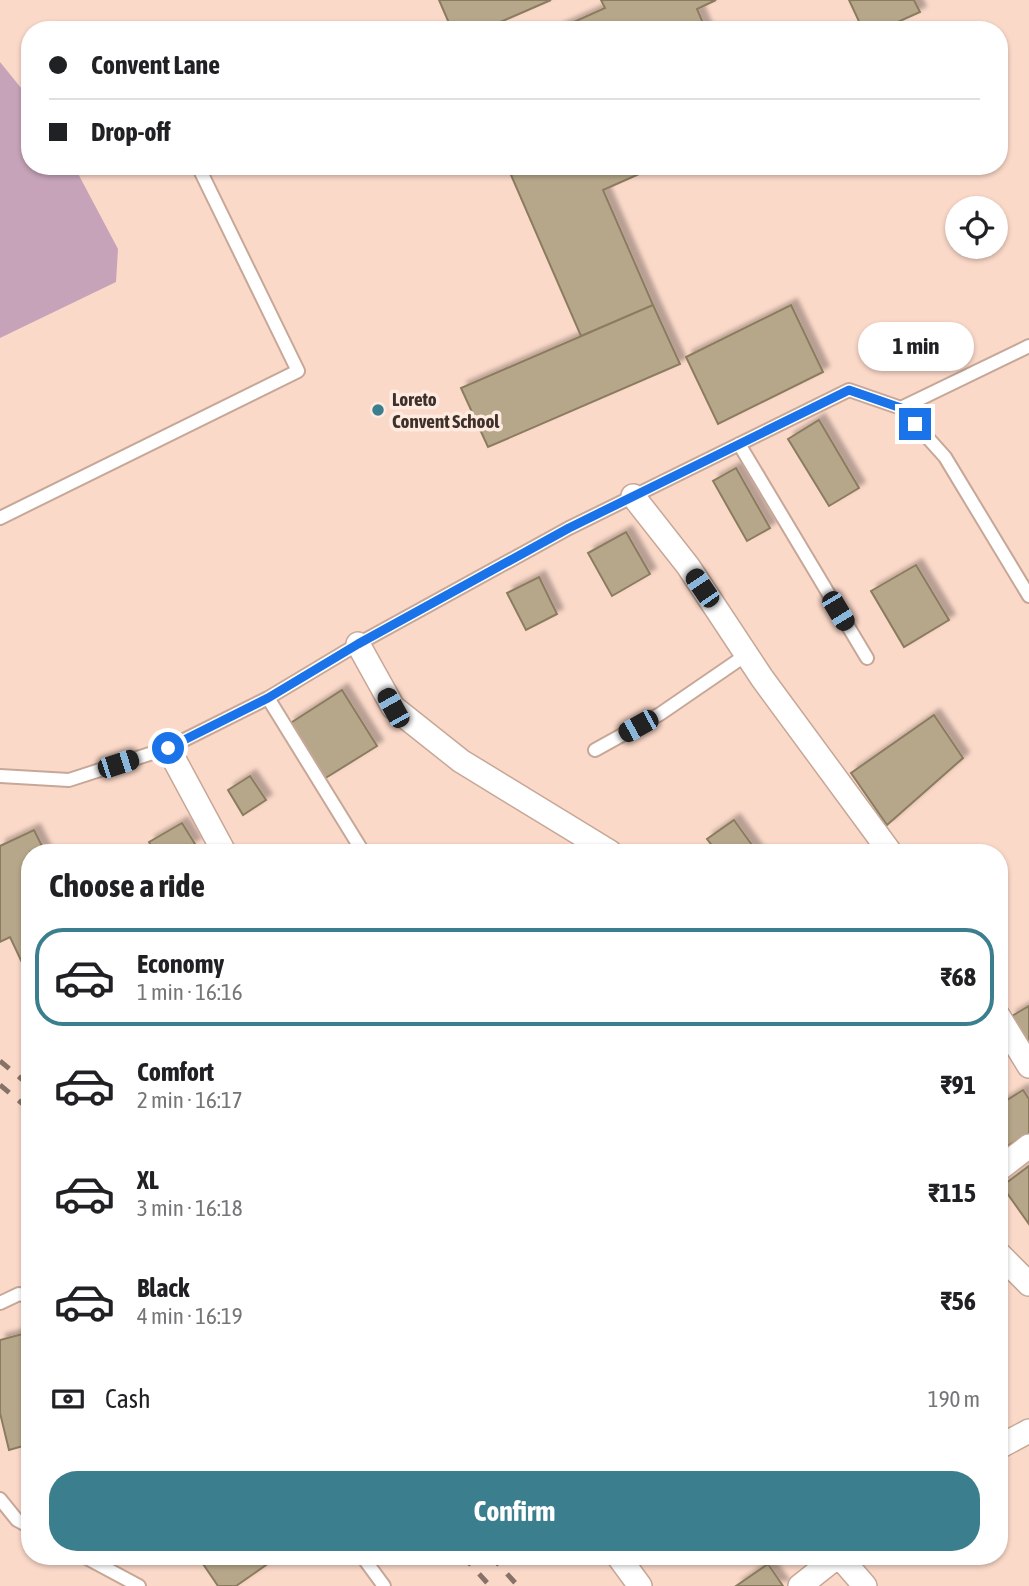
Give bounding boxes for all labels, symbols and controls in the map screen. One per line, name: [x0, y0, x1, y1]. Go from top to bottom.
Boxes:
text: Convent Lane: [91, 50, 220, 80]
text: Drop-off: [91, 117, 171, 147]
map controls: [945, 196, 1008, 259]
button: locate: [945, 196, 1008, 259]
callout: 1 min: [857, 322, 973, 372]
text: 1 min: [893, 333, 939, 359]
place label: Loreto Convent School: [392, 388, 500, 432]
marker: Loreto Convent School: [370, 402, 386, 418]
route end: [899, 408, 931, 440]
car: [682, 565, 723, 611]
car: [819, 588, 858, 634]
car: [374, 685, 413, 731]
car: [615, 707, 662, 745]
route start: [152, 732, 184, 764]
car: [95, 748, 142, 780]
text: Choose a ride: [49, 867, 205, 904]
icon: car: [53, 946, 116, 1009]
text: Economy: [137, 949, 224, 979]
text: ₹68: [940, 962, 976, 992]
text: 1 min · 16:16: [137, 979, 243, 1005]
icon: car: [53, 1054, 116, 1117]
text: Comfort: [137, 1057, 214, 1087]
text: ₹91: [940, 1070, 976, 1100]
text: 2 min · 16:17: [137, 1087, 243, 1113]
icon: car: [53, 1162, 116, 1225]
text: XL: [137, 1165, 159, 1195]
text: ₹115: [928, 1178, 976, 1208]
text: 3 min · 16:18: [137, 1195, 243, 1221]
icon: car: [53, 1270, 116, 1333]
text: Black: [137, 1273, 189, 1303]
text: ₹56: [940, 1286, 976, 1316]
text: 4 min · 16:19: [137, 1303, 243, 1329]
icon: cash: [49, 1380, 87, 1418]
text: Cash: [105, 1384, 151, 1414]
text: 190 m: [928, 1386, 980, 1412]
button: Confirm: [49, 1471, 980, 1551]

